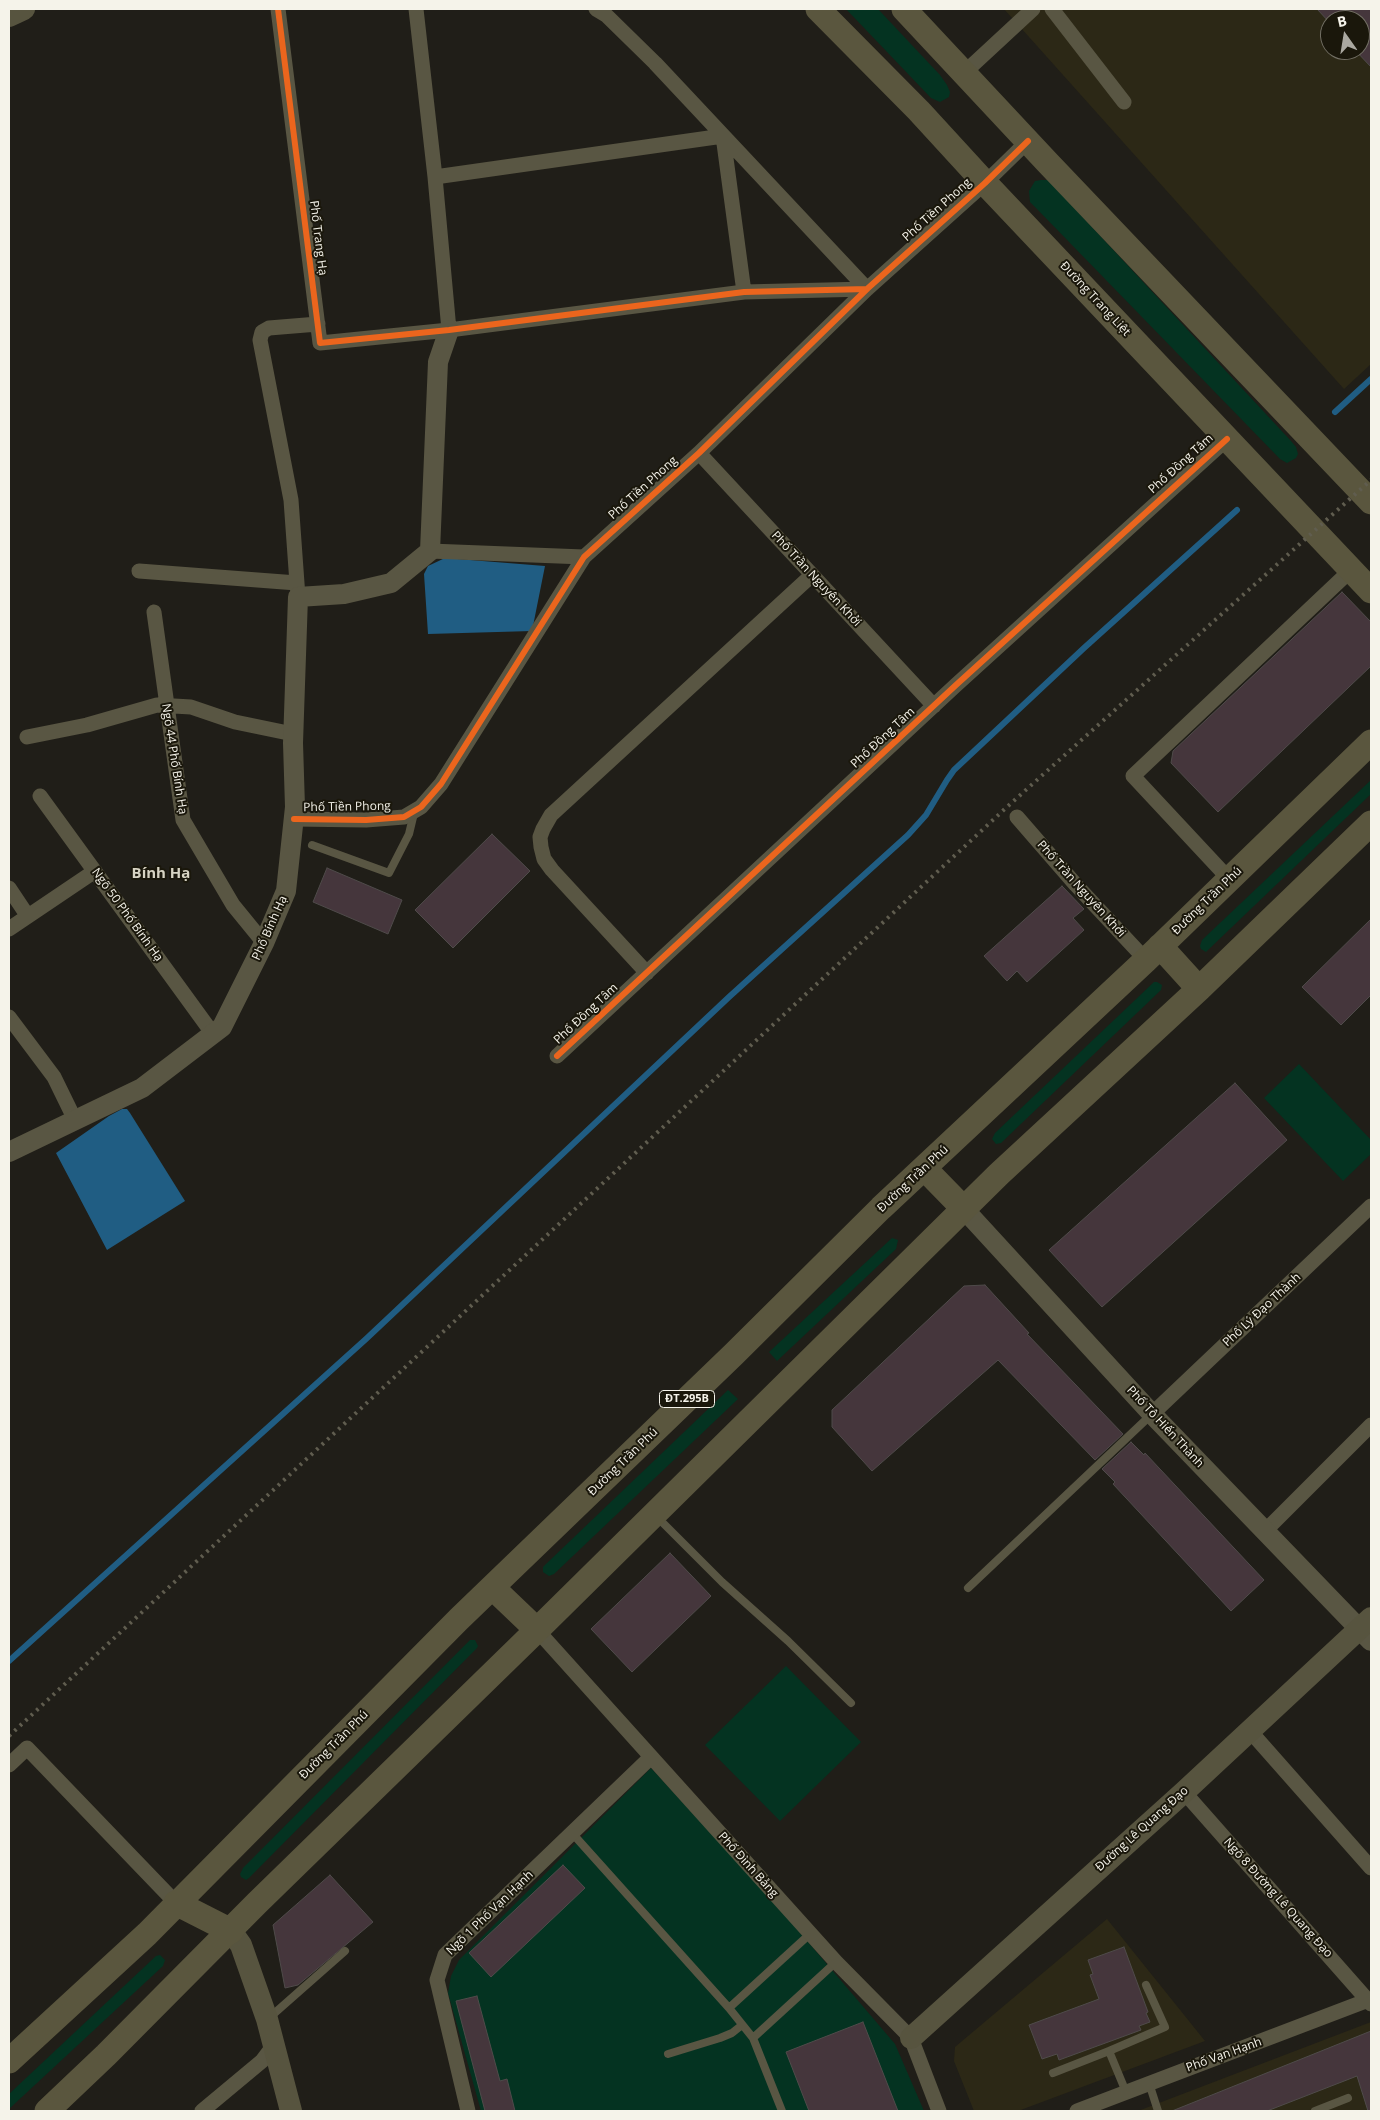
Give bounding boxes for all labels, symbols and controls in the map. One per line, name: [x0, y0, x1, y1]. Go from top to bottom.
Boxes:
north arrow: [1320, 10, 1370, 60]
text: B: [1335, 11, 1348, 31]
street label: Phố Tiền Phong: [900, 175, 974, 245]
street label: Phố Trang Hạ: [306, 200, 330, 276]
street label: Đường Trang Liệt: [1057, 259, 1133, 339]
street label: Phố Đồng Tâm: [1146, 431, 1216, 497]
street label: Phố Tiền Phong: [606, 453, 680, 523]
street label: Phố Trần Nguyên Khởi: [768, 528, 864, 630]
street label: Ngõ 44 Phố Bính Hạ: [158, 703, 190, 815]
street label: Phố Đồng Tâm: [848, 705, 918, 771]
street label: Phố Tiền Phong: [303, 799, 391, 815]
street label: Phố Trần Nguyên Khởi: [1034, 838, 1128, 940]
street label: Đường Trần Phú: [1169, 864, 1245, 938]
district label: Bính Hạ: [132, 865, 190, 883]
street label: Ngõ 50 Phố Bính Hạ: [88, 866, 166, 964]
street label: Phố Bính Hạ: [249, 894, 291, 962]
street label: Phố Đồng Tâm: [551, 981, 621, 1047]
street label: Đường Trần Phú: [875, 1143, 951, 1215]
street label: Phố Lý Đạo Thành: [1220, 1270, 1304, 1350]
street label: Phố Tô Hiến Thành: [1123, 1383, 1207, 1471]
road number: ĐT.295B: [660, 1390, 714, 1408]
street label: Đường Trần Phú: [585, 1425, 661, 1499]
street label: Đường Trần Phú: [297, 1708, 371, 1782]
street label: Đường Lê Quang Đạo: [1093, 1783, 1191, 1875]
street label: Phố Đình Bảng: [715, 1829, 781, 1901]
street label: Ngõ 8 Đường Lê Quang Đạo: [1220, 1835, 1336, 1961]
street label: Ngõ 1 Phố Vạn Hạnh: [444, 1868, 536, 1958]
street label: Phố Vạn Hạnh: [1184, 2035, 1264, 2075]

